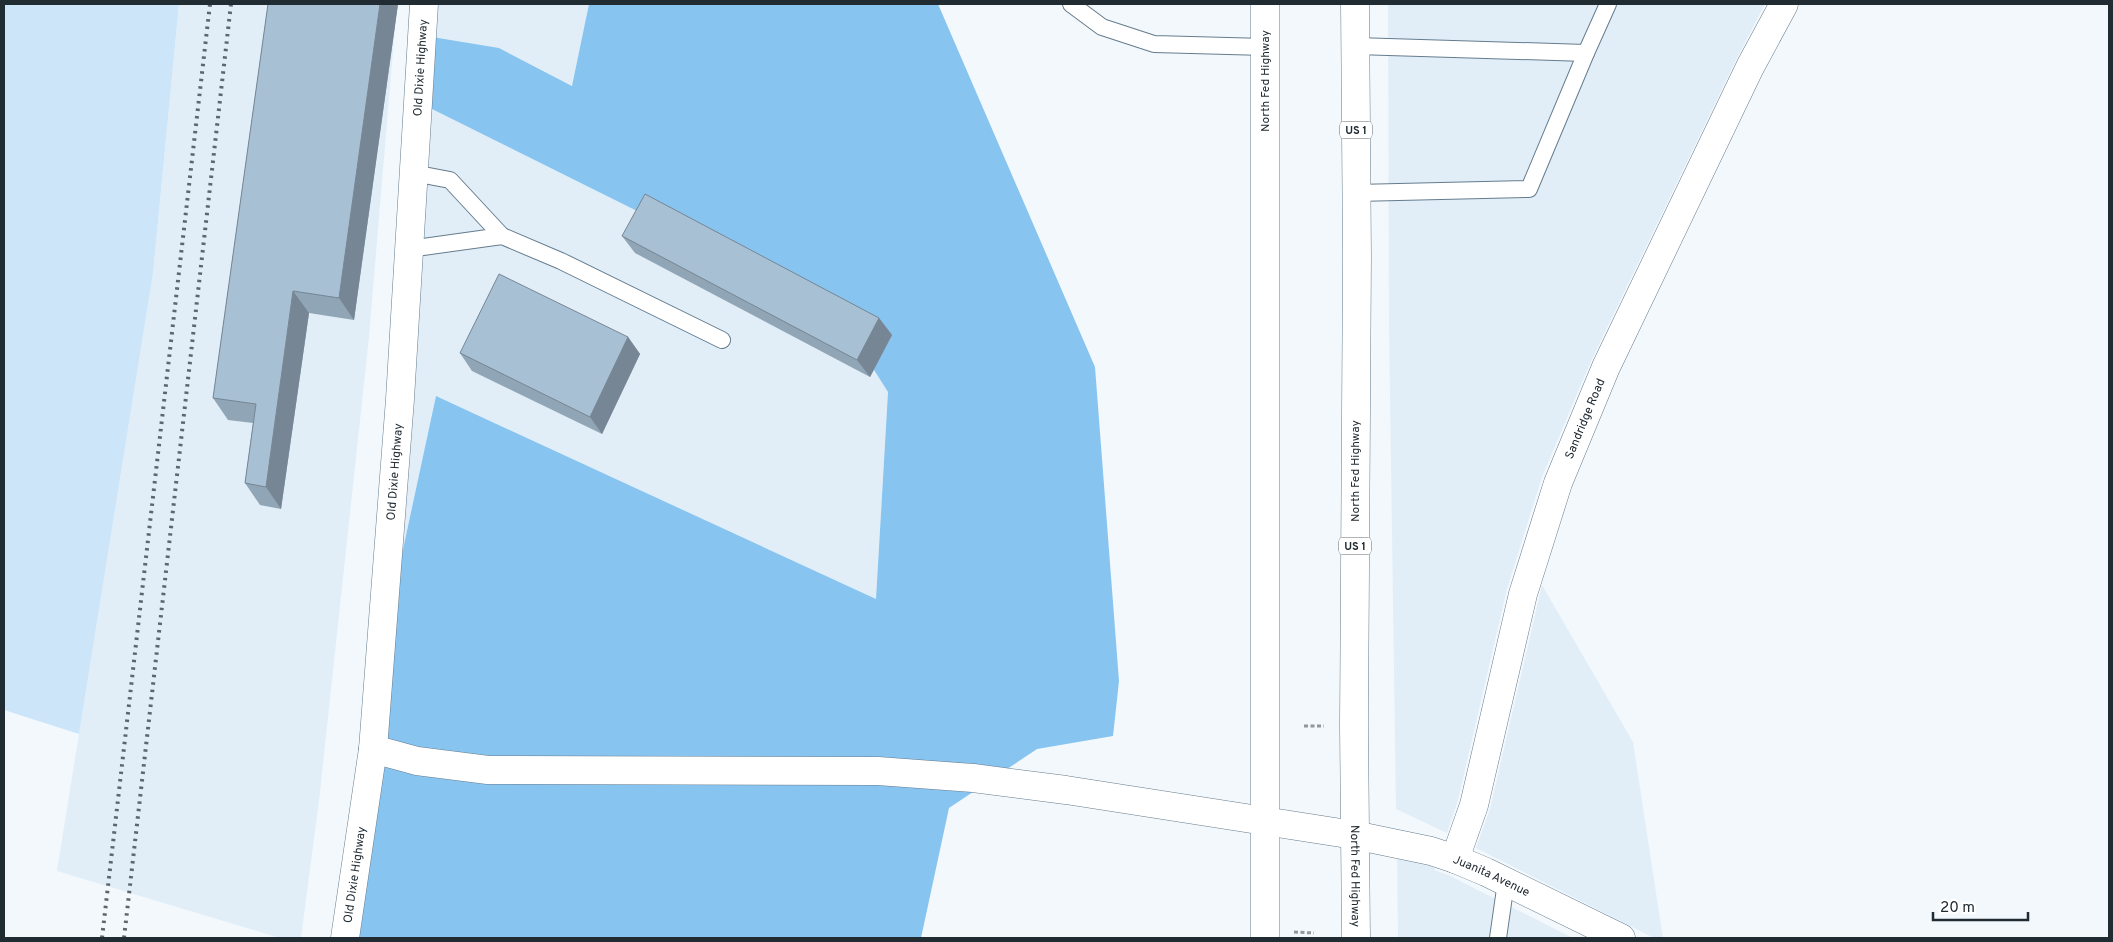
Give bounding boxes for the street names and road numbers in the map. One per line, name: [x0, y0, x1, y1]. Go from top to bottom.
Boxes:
street label: Old Dixie Highway: [410, 19, 432, 117]
street label: North Fed Highway: [1258, 30, 1274, 132]
road number: US 1: [1340, 122, 1372, 138]
street label: Sandridge Road: [1562, 376, 1609, 462]
street label: North Fed Highway: [1348, 420, 1364, 522]
street label: Old Dixie Highway: [384, 423, 407, 521]
road number: US 1: [1339, 538, 1371, 554]
street label: North Fed Highway: [1346, 825, 1363, 927]
street label: Old Dixie Highway: [340, 826, 370, 924]
street label: Juanita Avenue: [1450, 852, 1532, 901]

